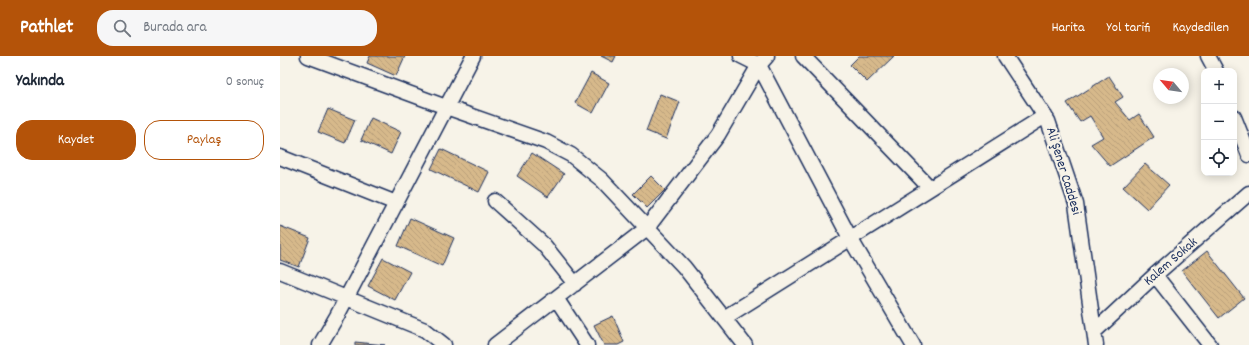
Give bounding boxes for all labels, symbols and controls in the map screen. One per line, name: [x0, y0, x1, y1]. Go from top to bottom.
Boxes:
search box: [97, 10, 377, 46]
text: Pathlet: [20, 15, 73, 42]
icon: search: [111, 17, 133, 39]
text: Burada ara: [143, 17, 206, 39]
text: Harita: [1051, 18, 1085, 38]
text: Yol tarifi: [1107, 18, 1150, 38]
text: Kaydedilen: [1172, 18, 1229, 38]
north arrow: [1153, 68, 1189, 104]
map controls: [1201, 68, 1237, 176]
button: +: [1201, 68, 1237, 104]
text: Yakında: [16, 70, 64, 94]
text: 0 sonuç: [226, 73, 264, 92]
button: −: [1201, 104, 1237, 140]
button: Kaydet: [16, 120, 136, 160]
button: Paylaş: [144, 120, 264, 160]
street label: Ali Şener Caddesi: [1040, 125, 1086, 218]
button: locate: [1201, 140, 1237, 176]
street label: Kalem Sokak: [1140, 233, 1203, 291]

